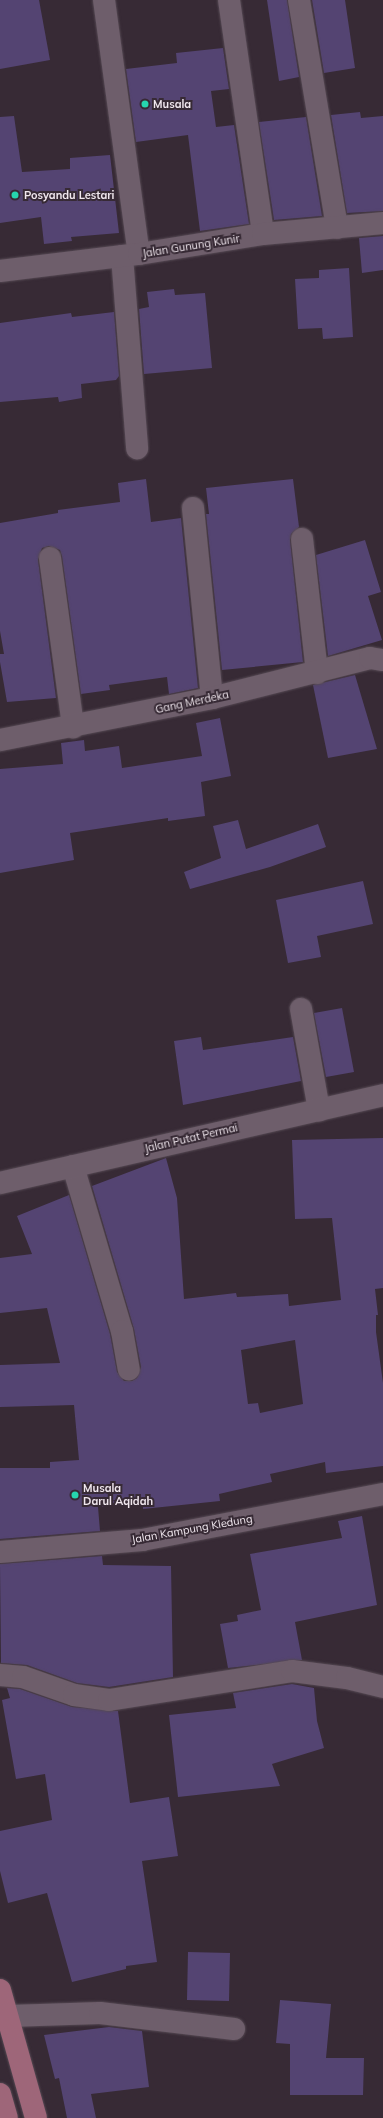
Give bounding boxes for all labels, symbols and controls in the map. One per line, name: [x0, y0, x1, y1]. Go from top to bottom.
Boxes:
place label: Musala: [153, 97, 191, 111]
marker: Musala: [140, 99, 150, 109]
place label: Posyandu Lestari: [24, 188, 114, 202]
marker: Posyandu Lestari: [9, 189, 21, 201]
street label: Jalan Gunung Kunir: [141, 232, 241, 260]
street label: Gang Merdeka: [154, 688, 230, 716]
street label: Jalan Putat Permai: [143, 1121, 239, 1155]
place label: Musala Darul Aqidah: [83, 1482, 153, 1508]
marker: Musala Darul Aqidah: [70, 1490, 80, 1500]
street label: Jalan Kampung Kledung: [131, 1512, 253, 1546]

